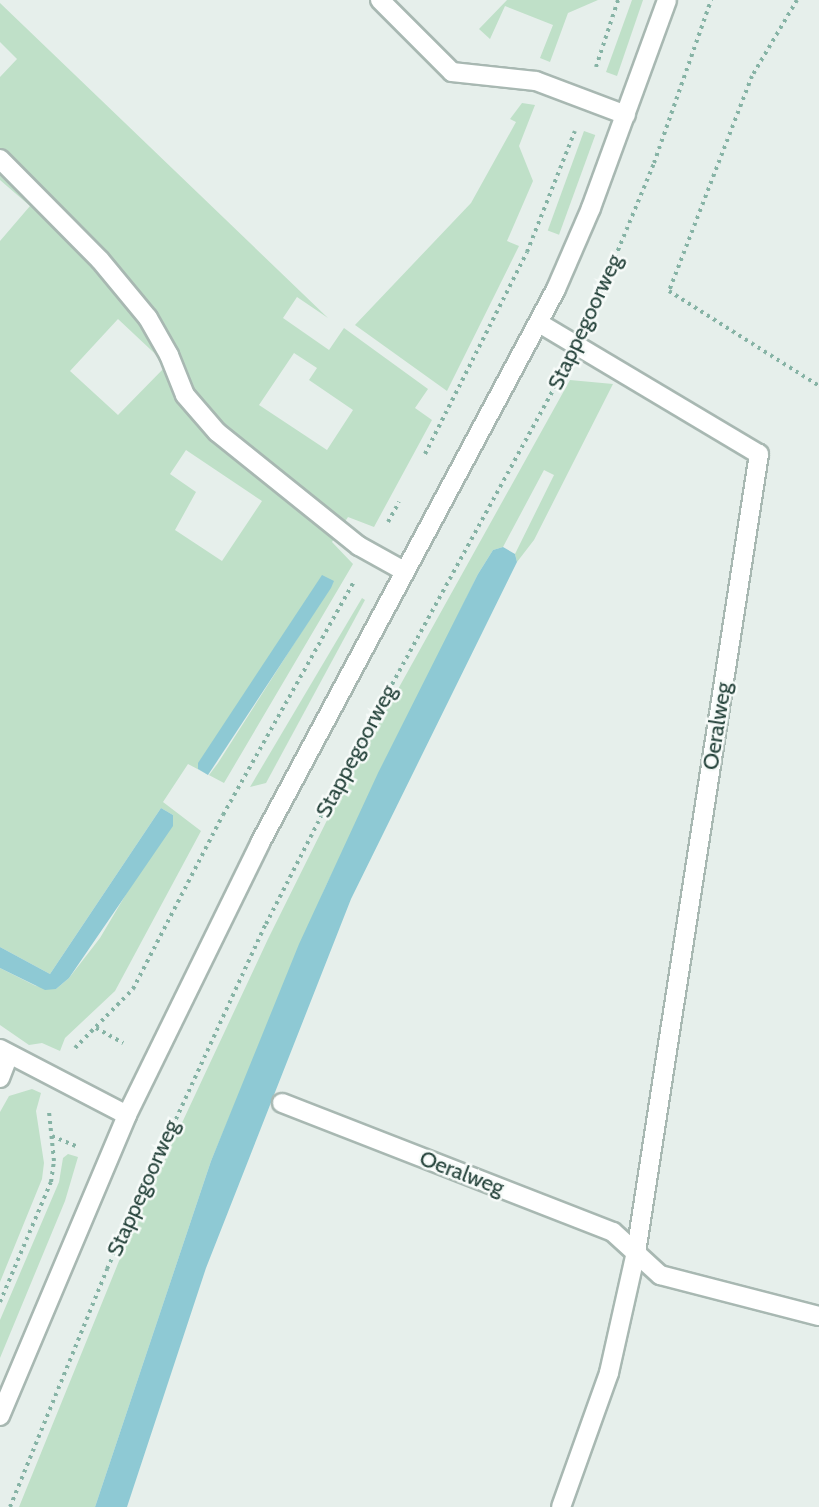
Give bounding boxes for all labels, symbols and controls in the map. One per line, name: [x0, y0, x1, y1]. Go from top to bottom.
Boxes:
street label: Stappegoorweg: [542, 250, 628, 394]
street label: Stappegoorweg: [310, 680, 402, 822]
street label: Oeralweg: [697, 680, 737, 772]
street label: Stappegoorweg: [101, 1116, 185, 1260]
street label: Oeralweg: [416, 1145, 508, 1201]

